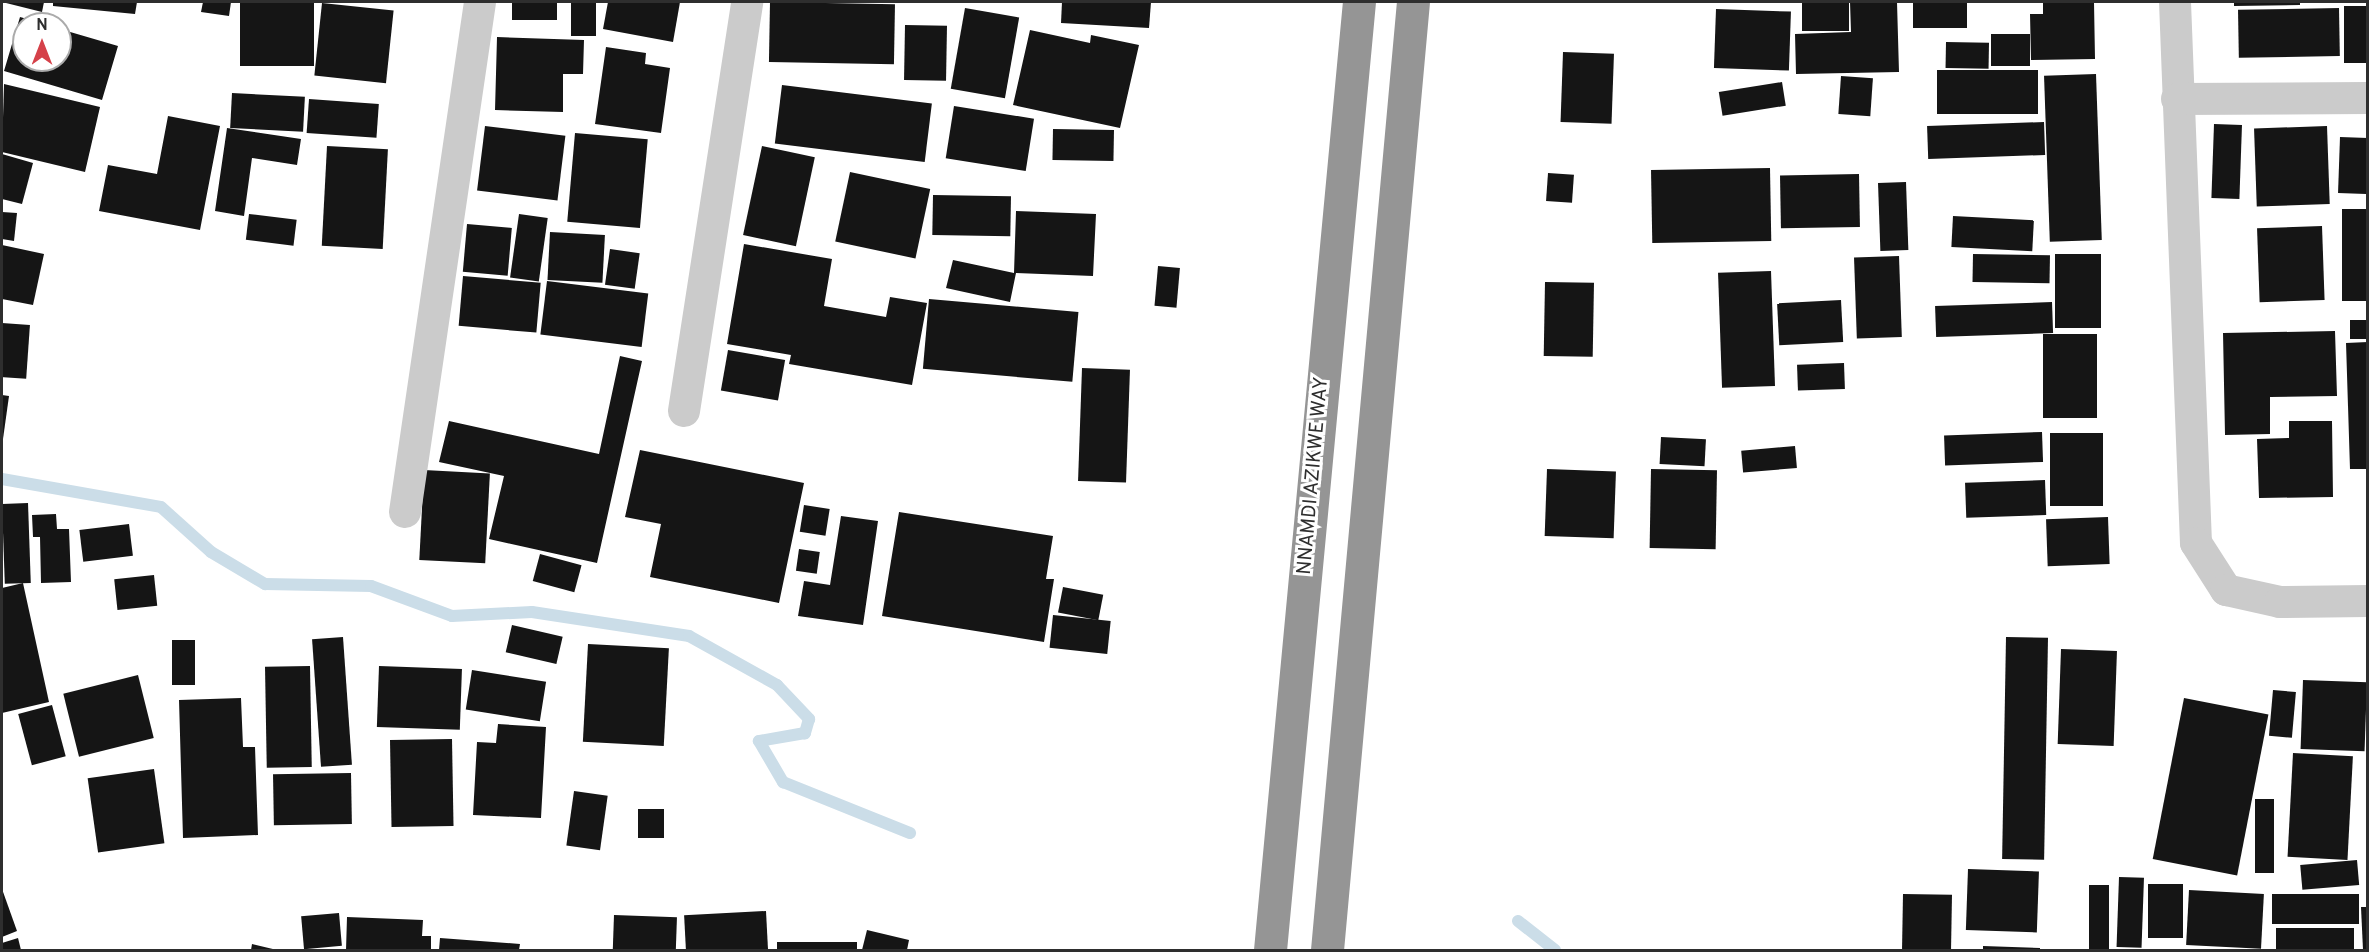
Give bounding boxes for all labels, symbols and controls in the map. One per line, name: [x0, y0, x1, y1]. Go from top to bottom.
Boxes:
north arrow: [12, 12, 72, 72]
text: N: [36, 16, 48, 36]
street label: NNAMDI AZIKWE WAY: [1293, 375, 1335, 577]

